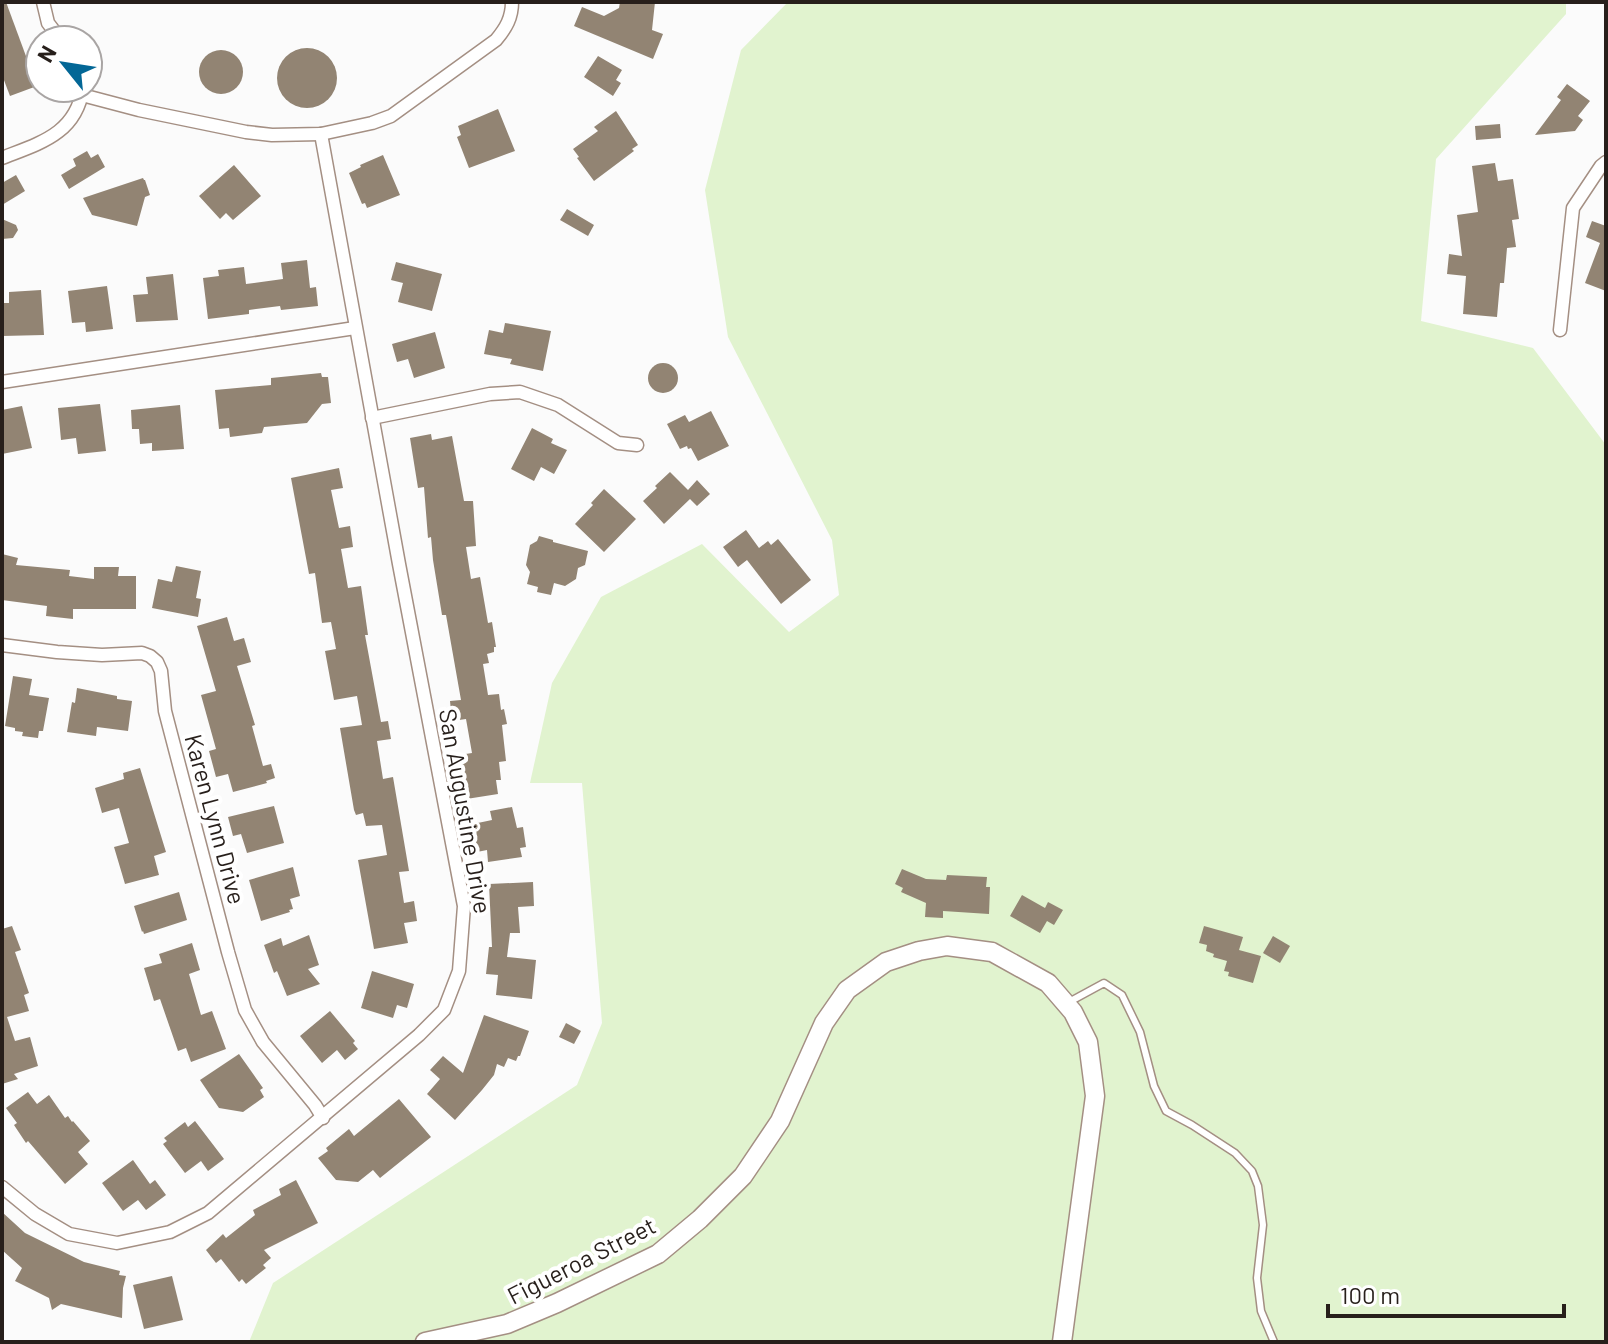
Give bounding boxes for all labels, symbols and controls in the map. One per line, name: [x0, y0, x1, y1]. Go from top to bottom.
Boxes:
north arrow: [24, 24, 104, 104]
text: N: [31, 41, 61, 66]
street label: San Augustine Drive: [434, 706, 498, 916]
street label: Karen Lynn Drive: [179, 731, 253, 907]
street label: Figueroa Street: [502, 1210, 660, 1310]
scale bar: [1328, 1268, 1564, 1318]
text: 100 m: [1340, 1280, 1400, 1309]

